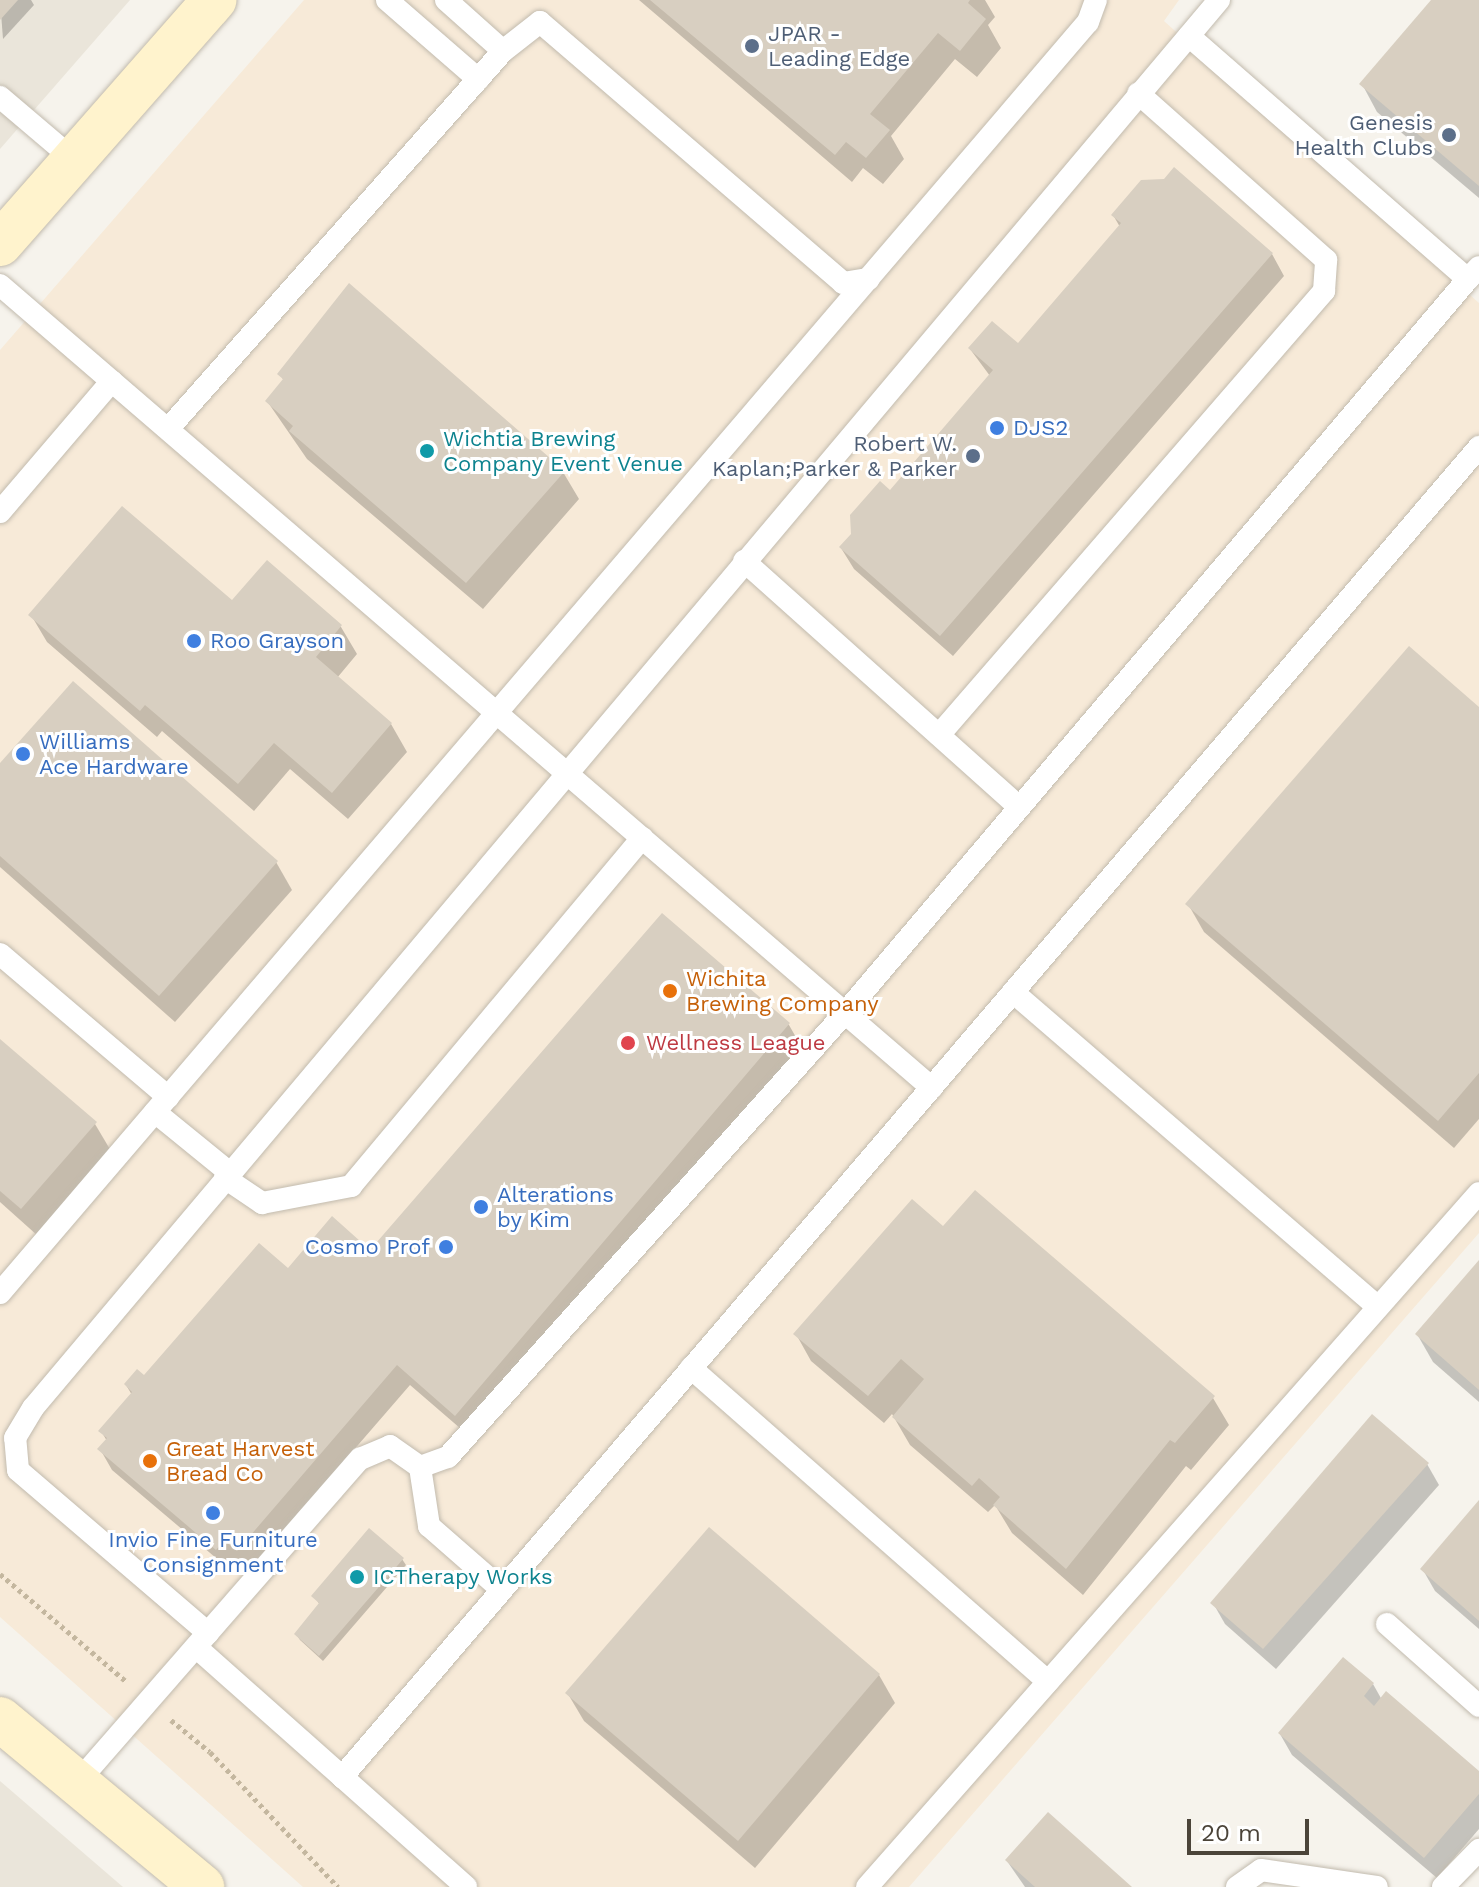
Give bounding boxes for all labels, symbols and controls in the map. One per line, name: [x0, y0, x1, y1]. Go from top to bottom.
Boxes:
place label: JPAR - Leading Edge: [768, 20, 910, 72]
marker: JPAR - Leading Edge: [743, 37, 761, 55]
place label: Genesis Health Clubs: [1294, 109, 1433, 160]
marker: Genesis Health Clubs: [1440, 126, 1458, 144]
place label: DJS2: [1013, 415, 1068, 441]
marker: DJS2: [988, 419, 1006, 437]
place label: Wichtia Brewing Company Event Venue: [443, 425, 684, 476]
place label: Robert W. Kaplan;Parker & Parker: [711, 430, 957, 482]
marker: Wichtia Brewing Company Event Venue: [418, 442, 436, 460]
marker: Robert W. Kaplan;Parker & Parker: [964, 447, 982, 465]
place label: Roo Grayson: [210, 628, 344, 654]
marker: Roo Grayson: [185, 632, 203, 650]
place label: Williams Ace Hardware: [39, 728, 189, 780]
marker: Williams Ace Hardware: [14, 745, 32, 763]
place label: Wichita Brewing Company: [686, 965, 879, 1016]
marker: Wichita Brewing Company: [661, 982, 679, 1000]
place label: Wellness League: [646, 1030, 825, 1056]
marker: Wellness League: [617, 1032, 639, 1054]
place label: Alterations by Kim: [497, 1181, 614, 1232]
marker: Alterations by Kim: [472, 1198, 490, 1216]
place label: Cosmo Prof: [305, 1234, 430, 1260]
marker: Cosmo Prof: [437, 1238, 455, 1256]
place label: Great Harvest Bread Co: [166, 1435, 314, 1486]
marker: Great Harvest Bread Co: [141, 1452, 159, 1470]
marker: Invio Fine Furniture Consignment: [204, 1504, 222, 1522]
place label: Invio Fine Furniture Consignment: [108, 1526, 318, 1578]
place label: ICTherapy Works: [373, 1564, 554, 1590]
marker: ICTherapy Works: [348, 1568, 366, 1586]
scale bar: [1191, 1803, 1313, 1853]
text: 20 m: [1201, 1819, 1261, 1847]

